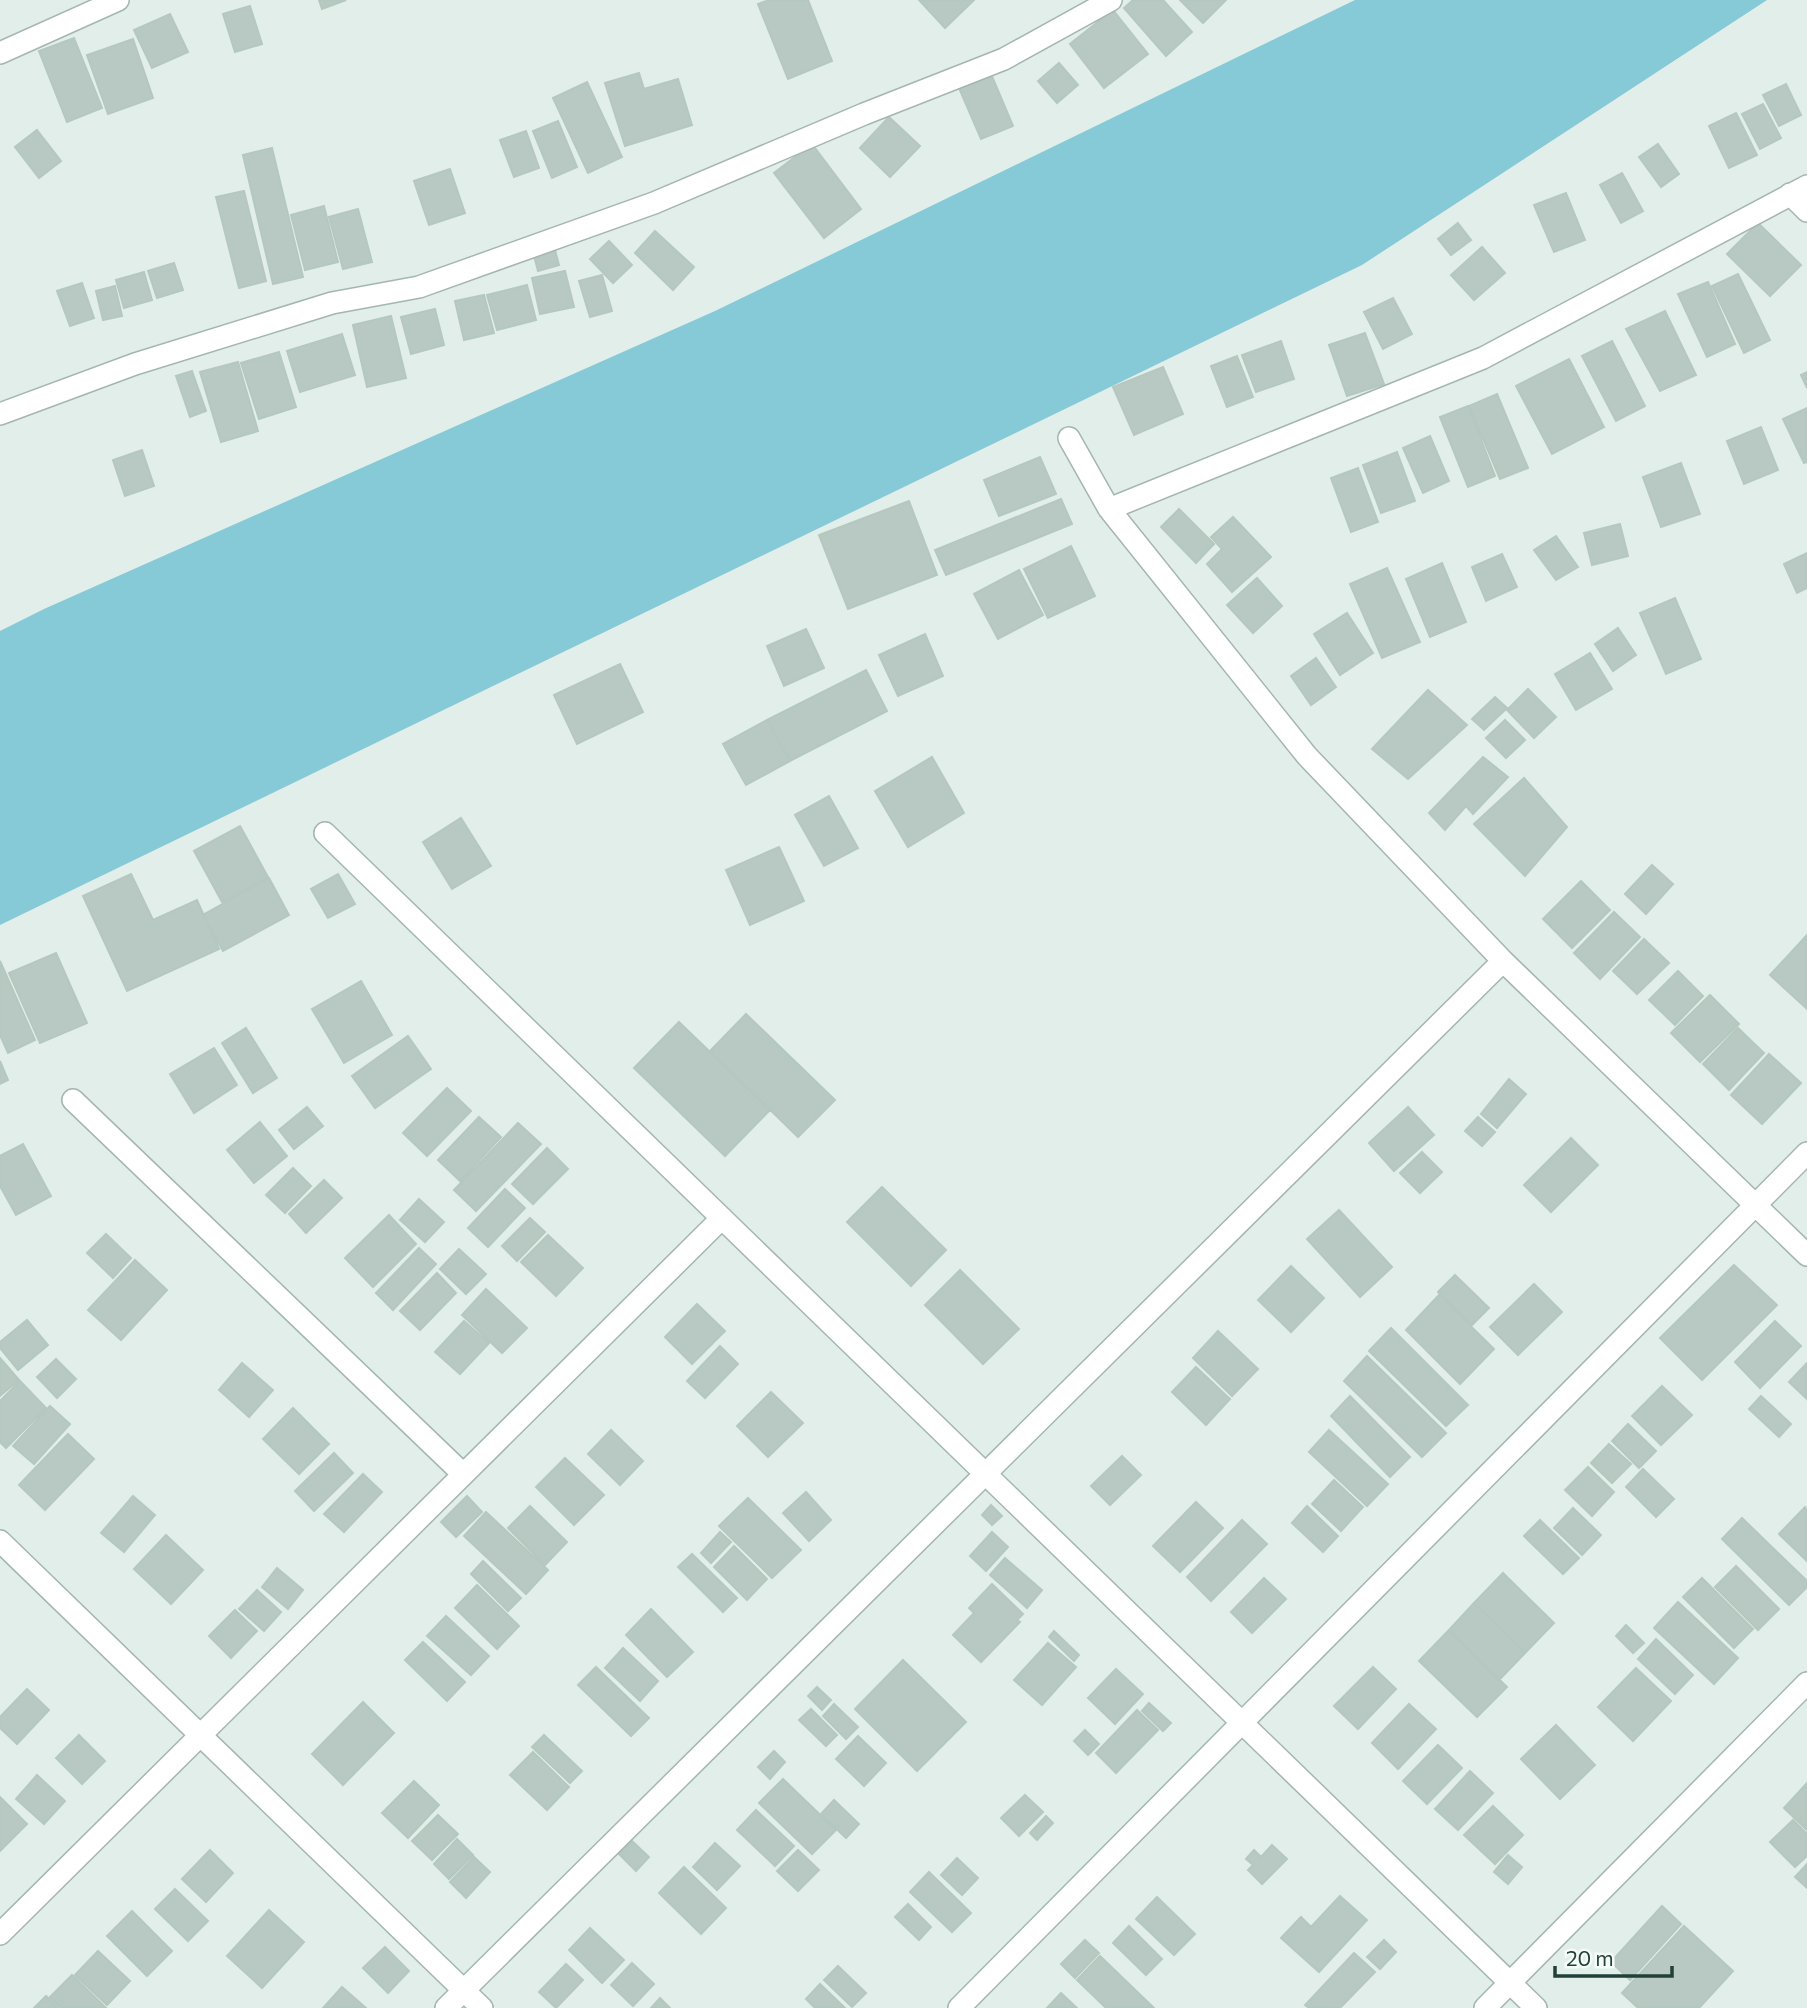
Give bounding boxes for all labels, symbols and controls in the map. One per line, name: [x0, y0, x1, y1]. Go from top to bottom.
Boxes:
scale bar: [1555, 1934, 1672, 1978]
text: 20 m: [1566, 1945, 1614, 1970]

